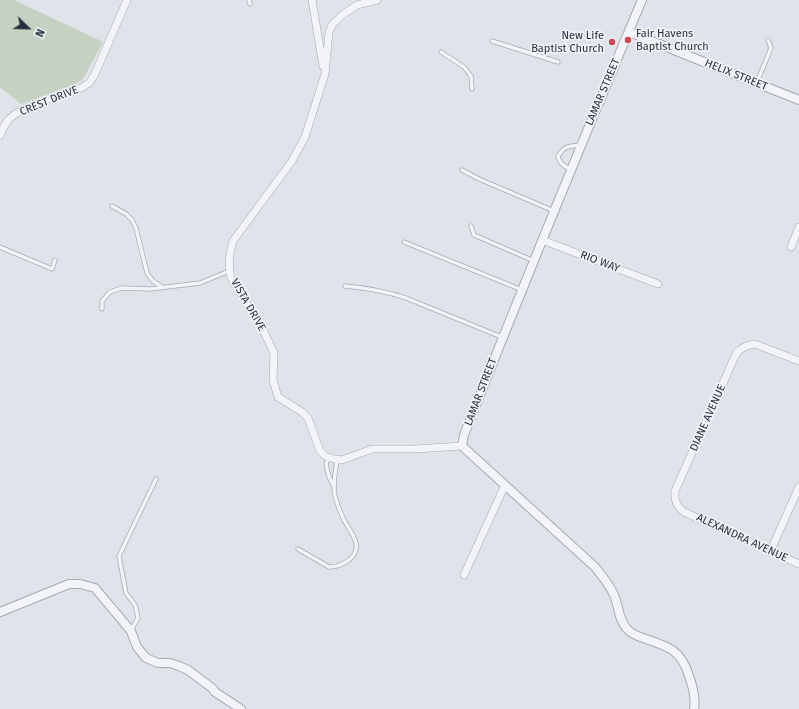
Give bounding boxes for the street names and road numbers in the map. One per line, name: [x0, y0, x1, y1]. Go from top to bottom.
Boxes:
street label: LAMAR STREET: [583, 56, 623, 128]
street label: HELIX STREET: [703, 56, 769, 94]
street label: CREST DRIVE: [18, 83, 80, 119]
street label: RIO WAY: [578, 248, 622, 276]
street label: VISTA DRIVE: [228, 276, 268, 334]
street label: LAMAR STREET: [462, 356, 500, 428]
street label: DIANE AVENUE: [687, 383, 729, 453]
street label: ALEXANDRA AVENUE: [694, 511, 790, 565]

